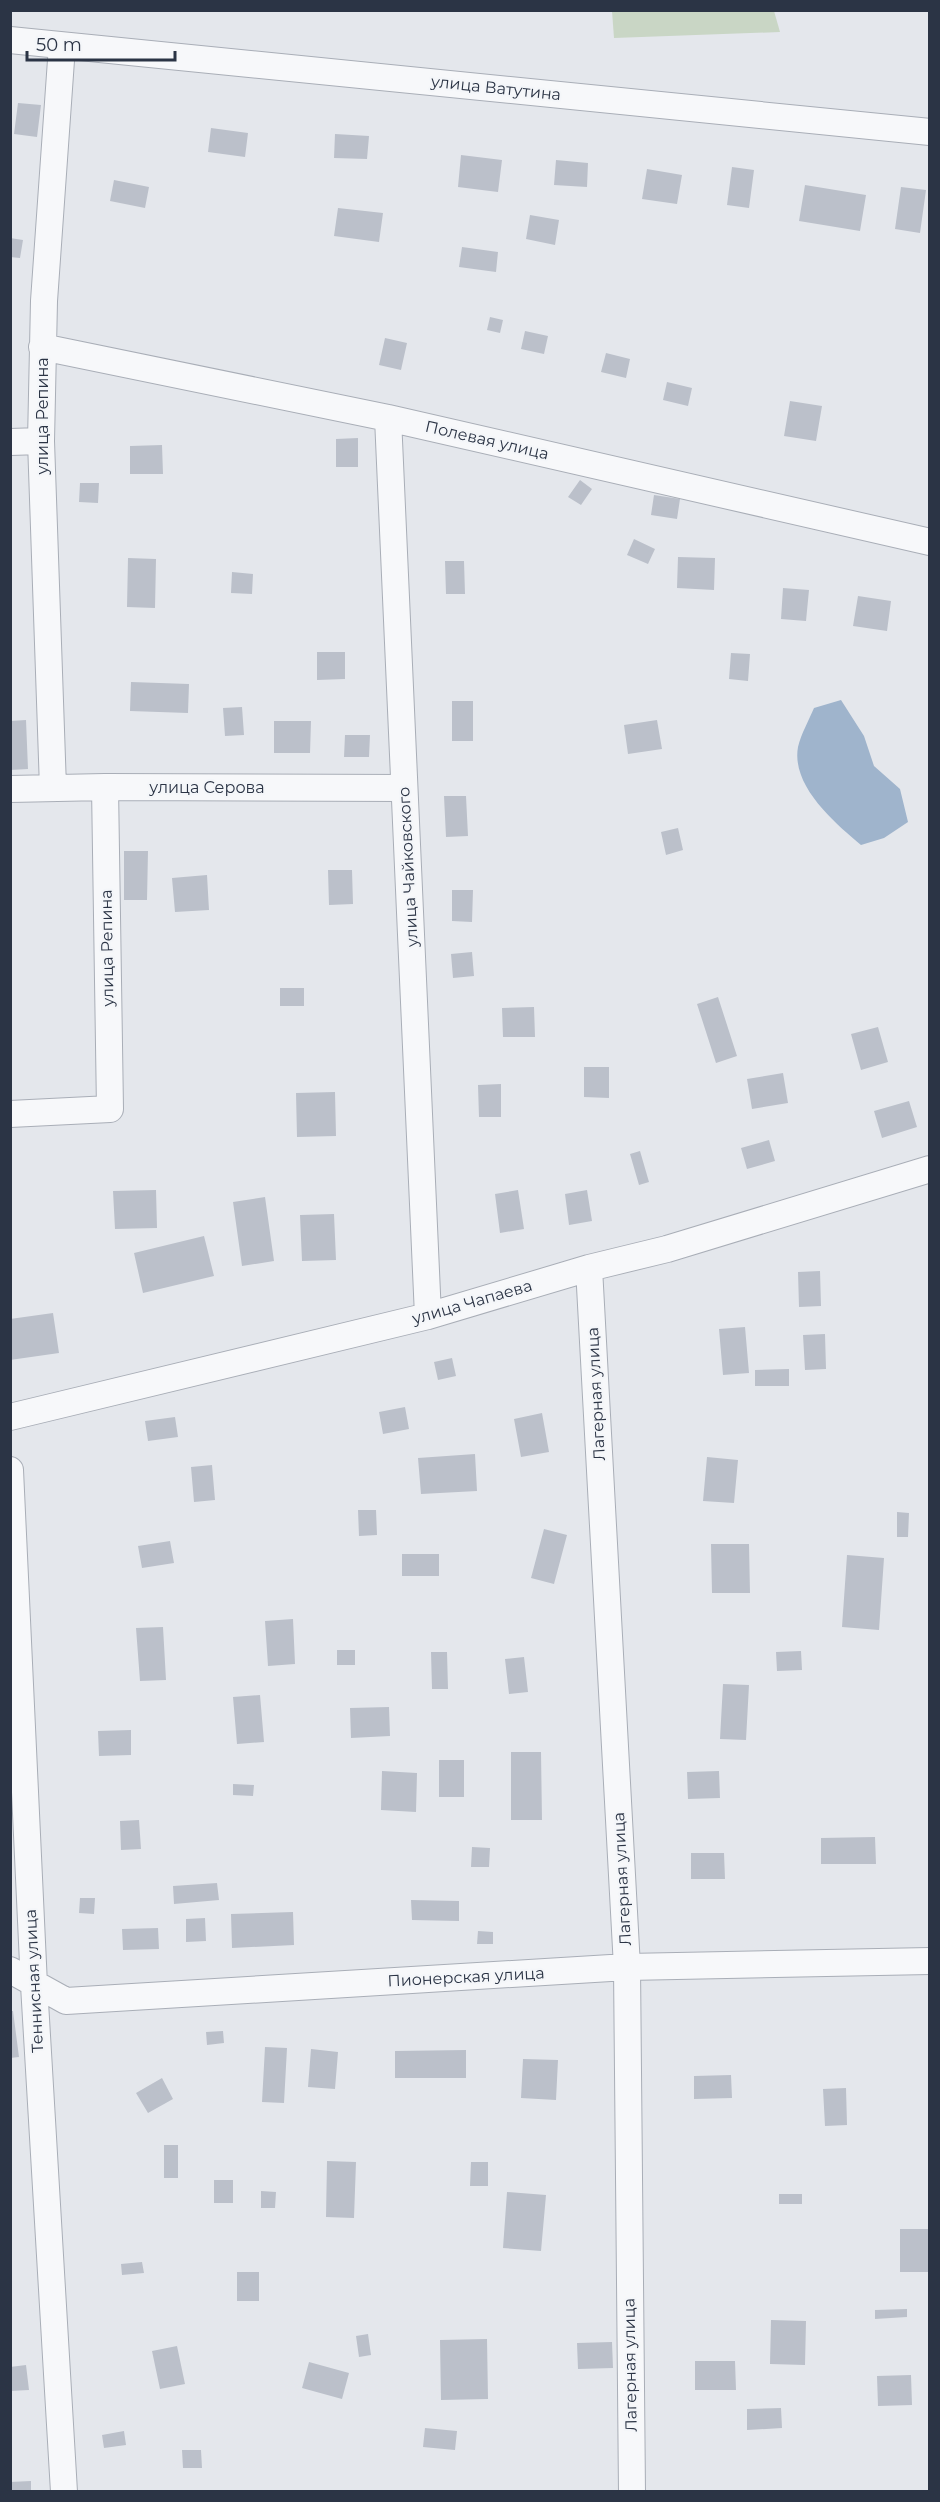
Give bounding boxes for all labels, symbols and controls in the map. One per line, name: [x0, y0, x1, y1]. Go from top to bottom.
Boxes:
scale bar: [27, 24, 176, 62]
text: 50 m: [36, 34, 82, 56]
street label: улица Ватутина: [429, 72, 562, 104]
street label: улица Репина: [33, 357, 52, 476]
street label: Полевая улица: [423, 417, 551, 463]
street label: улица Серова: [148, 778, 265, 797]
street label: улица Чайковского: [394, 786, 422, 949]
street label: улица Репина: [96, 889, 118, 1008]
street label: улица Чапаева: [409, 1276, 534, 1328]
street label: Лагерная улица: [583, 1327, 609, 1461]
street label: Лагерная улица: [609, 1812, 635, 1946]
street label: Теннисная улица: [21, 1909, 47, 2053]
street label: Пионерская улица: [387, 1963, 545, 1991]
street label: Лагерная улица: [619, 2298, 641, 2432]

